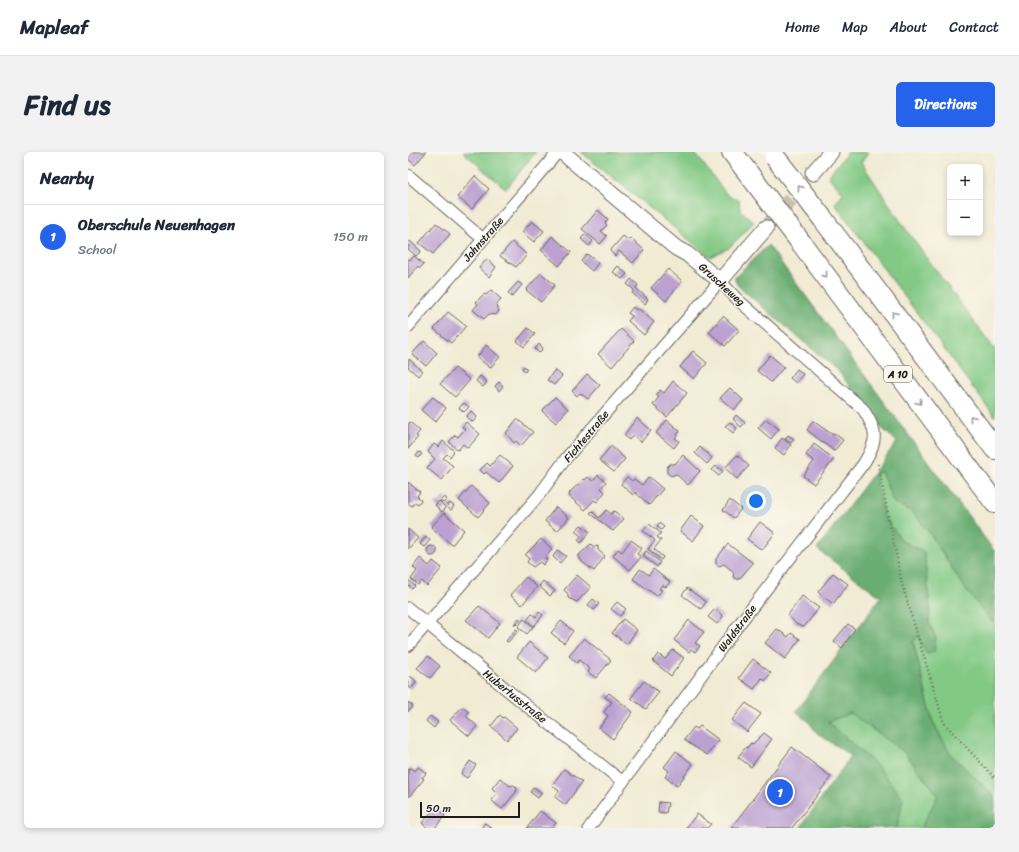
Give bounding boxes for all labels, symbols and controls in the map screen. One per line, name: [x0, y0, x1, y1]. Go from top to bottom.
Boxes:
text: Mapleaf: [20, 11, 88, 44]
text: Home: [785, 15, 820, 40]
text: Map: [842, 15, 868, 40]
text: About: [890, 15, 927, 40]
text: Contact: [949, 15, 999, 40]
text: Find us: [24, 80, 111, 129]
button: Directions: [896, 82, 995, 127]
text: Nearby: [40, 163, 94, 193]
map controls: [947, 164, 983, 236]
button: +: [947, 164, 983, 200]
one-way arrow: [797, 186, 804, 193]
button: −: [947, 200, 983, 236]
text: Oberschule Neuenhagen: [78, 212, 235, 238]
street label: Jahnstraße: [458, 212, 509, 267]
text: 1: [50, 225, 56, 248]
text: 150 m: [333, 225, 368, 248]
text: School: [78, 238, 116, 261]
street label: Gruscheweg: [694, 258, 750, 311]
one-way arrow: [820, 271, 827, 278]
one-way arrow: [892, 311, 899, 318]
road number: A 10: [884, 366, 912, 382]
one-way arrow: [915, 398, 922, 405]
street label: Fichtestraße: [559, 406, 614, 467]
one-way arrow: [969, 415, 976, 422]
your location: [746, 491, 766, 511]
street label: Waldstraße: [713, 600, 762, 656]
street label: Hubertusstraße: [478, 664, 551, 729]
pin: 1: [767, 777, 793, 807]
text: 50 m: [426, 799, 451, 818]
scale bar: [420, 800, 520, 819]

